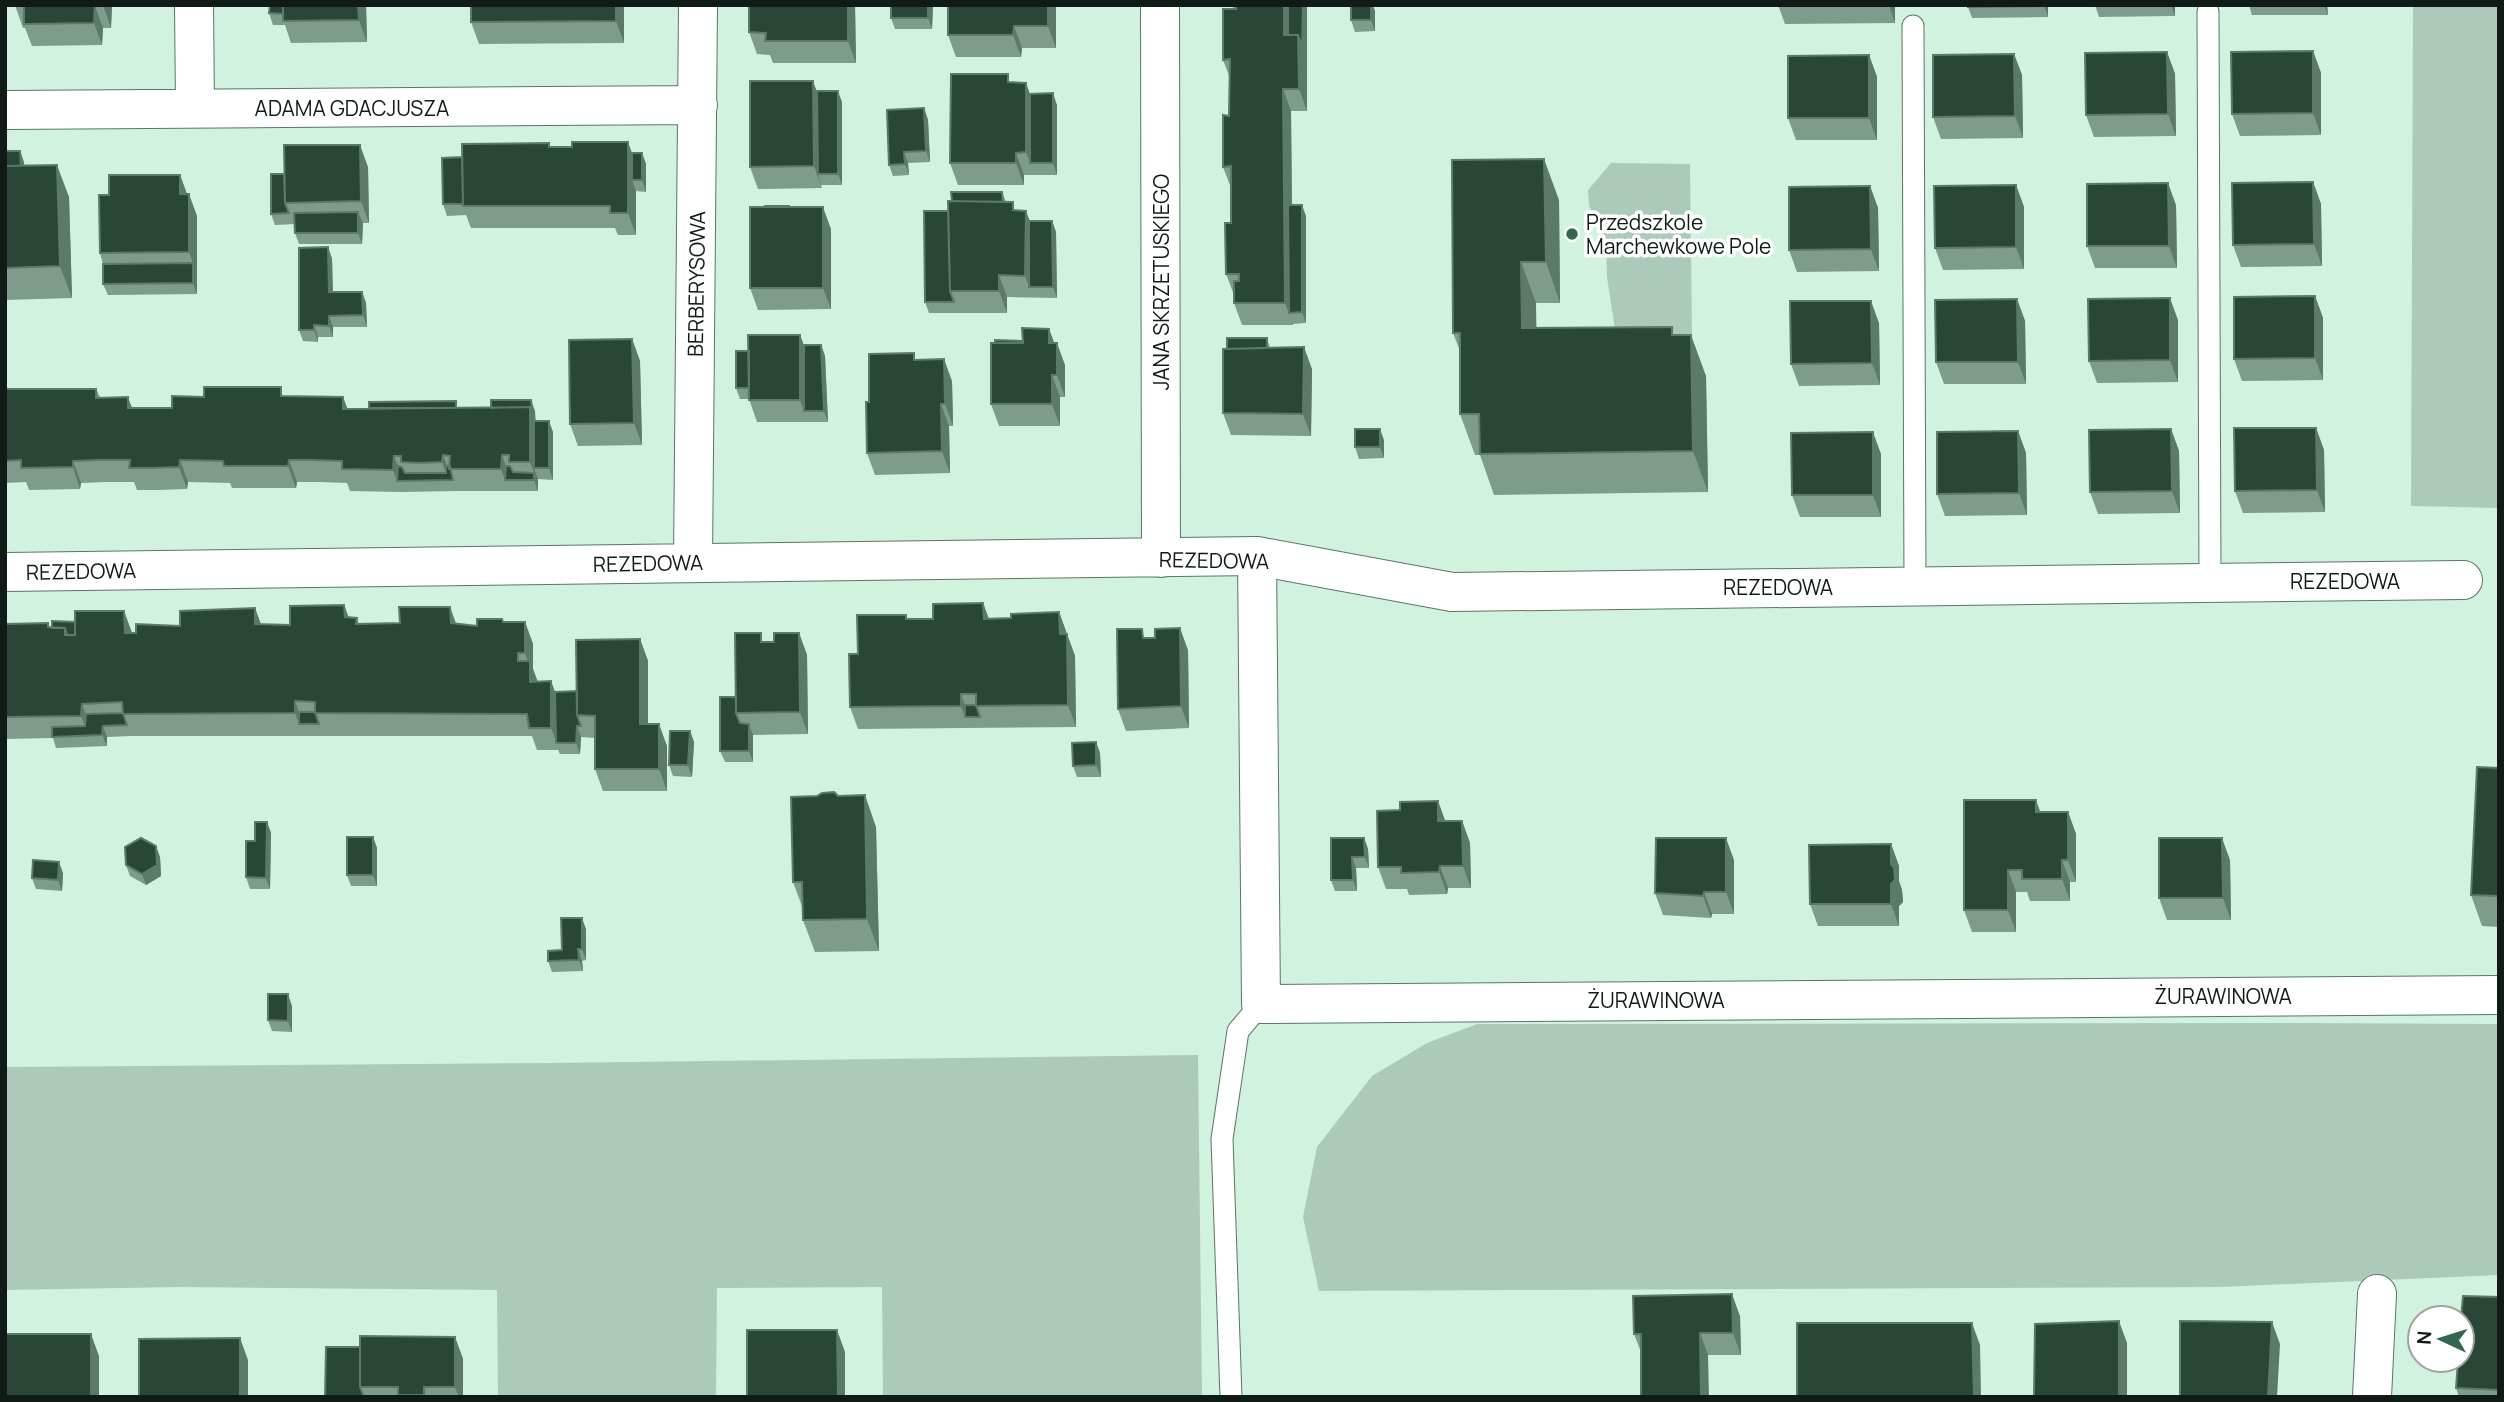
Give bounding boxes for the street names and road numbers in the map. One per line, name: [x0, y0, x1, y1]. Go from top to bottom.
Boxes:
street label: ADAMA GDACJUSZA: [255, 94, 449, 122]
street label: JANA SKRZETUSKIEGO: [1147, 174, 1175, 390]
street label: BERBERYSOWA: [681, 211, 711, 357]
street label: REZEDOWA: [1159, 545, 1269, 575]
street label: REZEDOWA: [593, 548, 703, 578]
street label: REZEDOWA: [26, 556, 136, 586]
street label: REZEDOWA: [2290, 567, 2400, 595]
street label: REZEDOWA: [1723, 573, 1833, 601]
street label: ŻURAWINOWA: [2154, 982, 2292, 1010]
street label: ŻURAWINOWA: [1587, 986, 1725, 1014]

